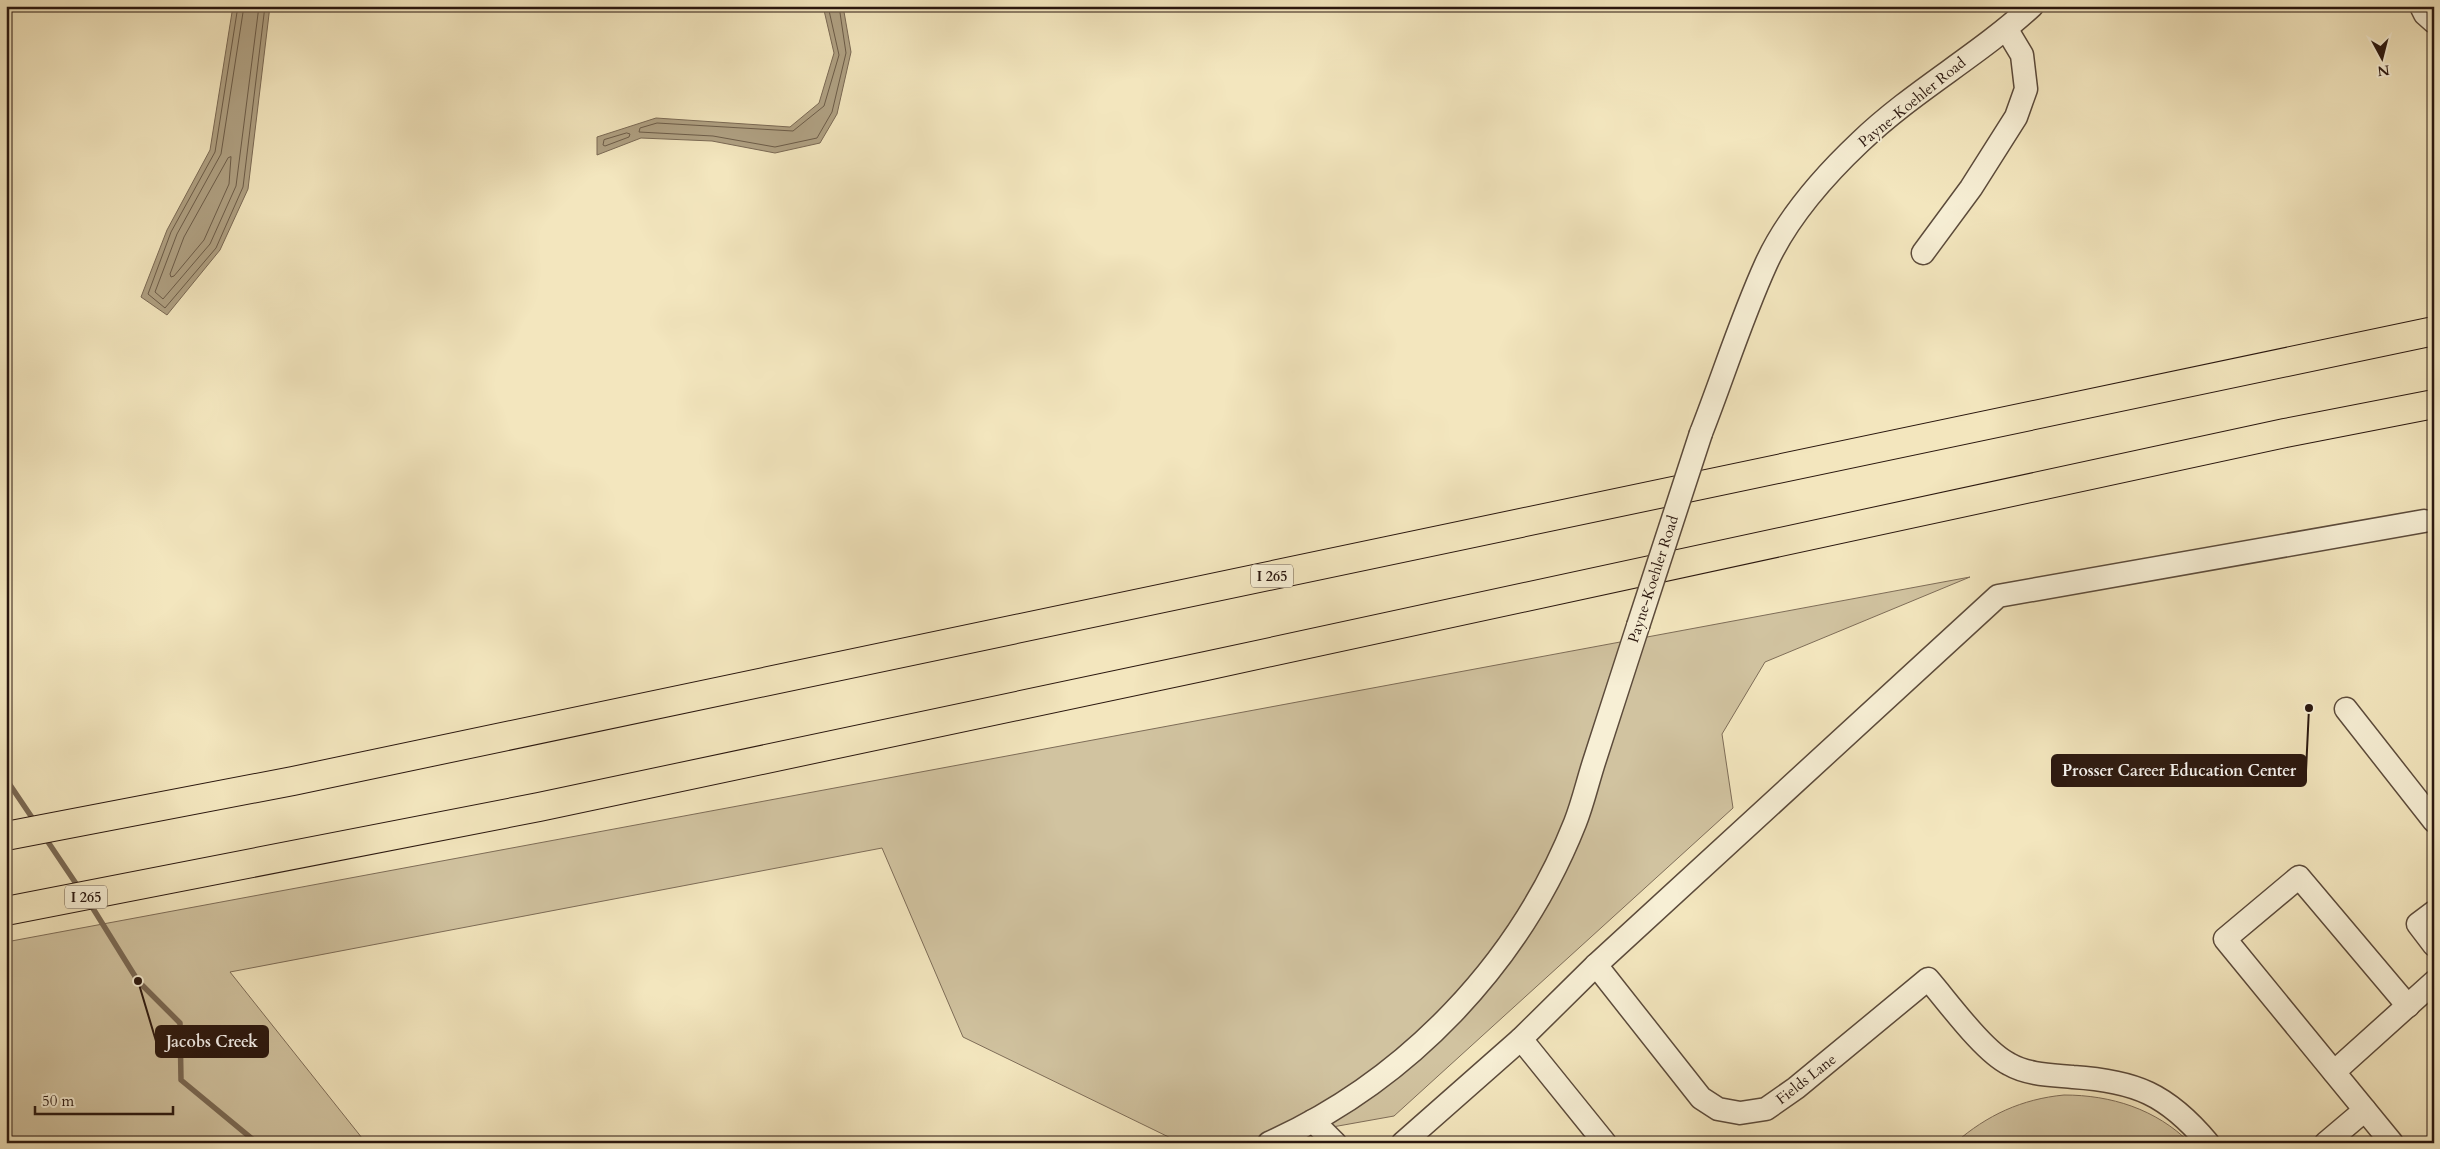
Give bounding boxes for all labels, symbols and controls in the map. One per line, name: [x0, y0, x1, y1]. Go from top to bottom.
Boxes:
north arrow: [2358, 32, 2408, 82]
street label: Payne-Koehler Road: [1854, 52, 1970, 152]
text: N: [2376, 60, 2391, 81]
street label: Payne-Koehler Road: [1623, 513, 1683, 645]
road number: I 265: [1251, 564, 1293, 588]
callout: Prosser Career Education Center: [2052, 755, 2306, 786]
text: Prosser Career Education Center: [2062, 760, 2297, 782]
road number: I 265: [65, 886, 107, 909]
callout: Jacobs Creek: [156, 1026, 268, 1057]
text: Jacobs Creek: [164, 1031, 258, 1053]
street label: Fields Lane: [1772, 1049, 1840, 1109]
scale bar: [35, 1084, 172, 1116]
text: 50 m: [42, 1091, 74, 1111]

